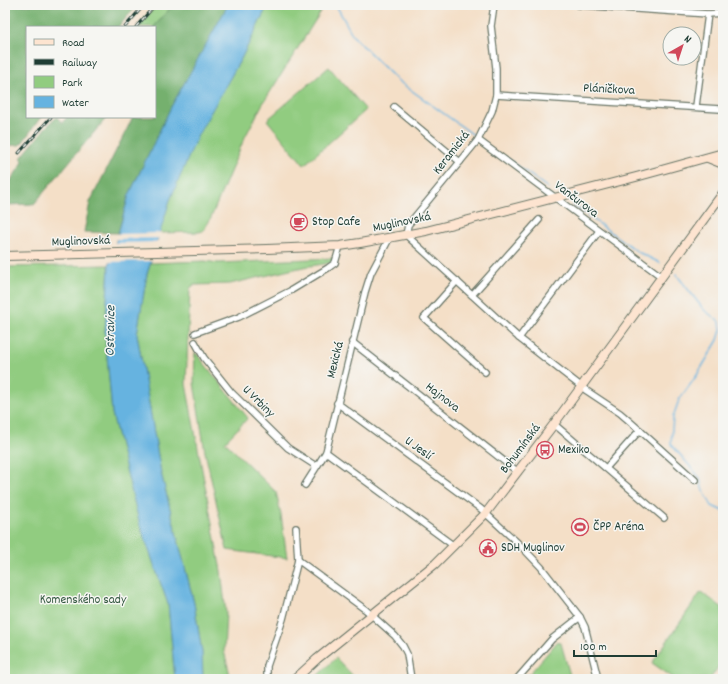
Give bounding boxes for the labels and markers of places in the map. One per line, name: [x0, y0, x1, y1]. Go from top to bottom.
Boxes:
cafe icon: Stop Cafe: [289, 212, 309, 232]
place label: Stop Cafe: [312, 213, 360, 232]
bus stop icon: Mexiko: [535, 440, 555, 460]
place label: Mexiko: [558, 441, 590, 460]
sports icon: ČPP Aréna: [570, 517, 590, 537]
place label: ČPP Aréna: [593, 518, 645, 537]
public building icon: SDH Muglinov: [478, 538, 498, 558]
place label: SDH Muglinov: [501, 539, 565, 558]

